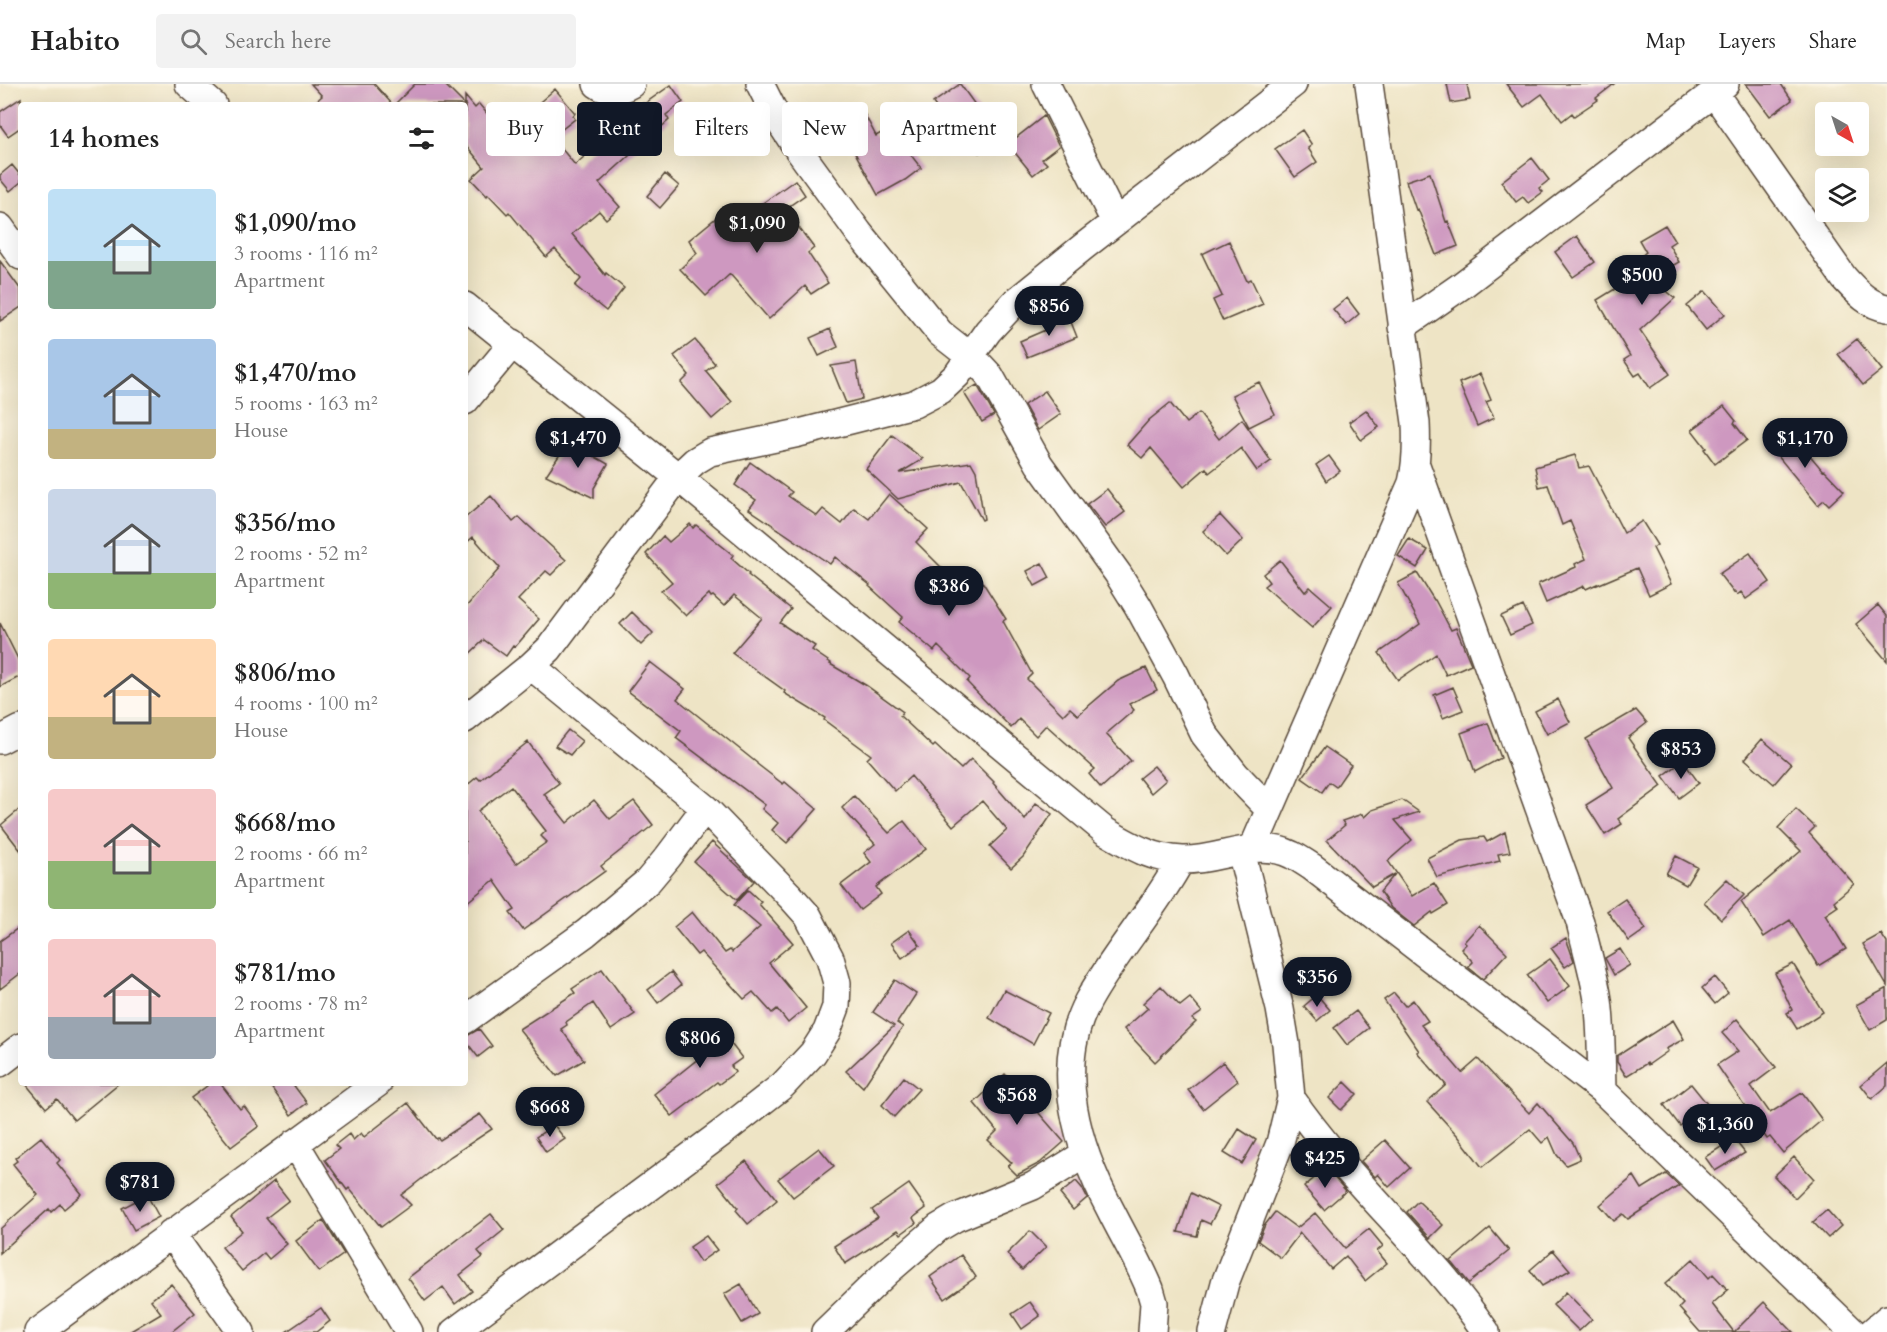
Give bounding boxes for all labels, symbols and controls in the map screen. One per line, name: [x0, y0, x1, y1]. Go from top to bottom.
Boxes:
search box: [156, 14, 576, 68]
text: Habito: [30, 22, 120, 60]
icon: search: [177, 25, 210, 58]
text: Search here: [225, 26, 331, 56]
text: Map: [1646, 27, 1686, 56]
text: Layers: [1719, 27, 1776, 56]
text: Share: [1809, 27, 1857, 56]
chip: Buy: [486, 102, 565, 156]
chip: Rent: [577, 102, 662, 156]
chip: Filters: [674, 102, 770, 156]
chip: New: [782, 102, 868, 156]
chip: Apartment: [880, 102, 1017, 156]
north arrow: [1815, 102, 1869, 156]
map controls: [1815, 102, 1869, 222]
text: 14 homes: [48, 121, 159, 156]
icon: filters: [405, 122, 438, 155]
button: layers: [1815, 168, 1869, 222]
pin: $1,090: [708, 203, 806, 254]
text: $1,090/mo: [234, 205, 357, 240]
text: $1,090: [728, 209, 786, 236]
icon: home: [96, 213, 168, 285]
text: 3 rooms · 116 m²: [234, 240, 378, 267]
pin: $500: [1606, 255, 1678, 306]
text: $500: [1622, 261, 1662, 288]
text: Apartment: [234, 267, 325, 294]
pin: $856: [1013, 286, 1085, 337]
text: $856: [1029, 292, 1069, 319]
text: $1,470/mo: [234, 355, 357, 390]
icon: home: [96, 363, 168, 435]
text: 5 rooms · 163 m²: [234, 390, 378, 417]
text: House: [234, 417, 288, 444]
pin: $1,470: [529, 418, 627, 469]
pin: $1,170: [1756, 418, 1854, 469]
text: $1,470: [549, 424, 607, 451]
text: $1,170: [1776, 424, 1834, 451]
text: $356/mo: [234, 505, 336, 540]
icon: home: [96, 513, 168, 585]
text: 2 rooms · 52 m²: [234, 540, 367, 567]
pin: $386: [913, 566, 985, 617]
text: Apartment: [234, 567, 325, 594]
text: $386: [929, 572, 969, 599]
text: $806/mo: [234, 655, 336, 690]
icon: home: [96, 663, 168, 735]
text: 4 rooms · 100 m²: [234, 690, 378, 717]
text: House: [234, 717, 288, 744]
pin: $853: [1645, 729, 1717, 780]
text: $853: [1661, 735, 1701, 762]
text: $668/mo: [234, 805, 336, 840]
icon: home: [96, 813, 168, 885]
text: 2 rooms · 66 m²: [234, 840, 367, 867]
text: Apartment: [234, 867, 325, 894]
text: $781/mo: [234, 955, 336, 990]
pin: $356: [1281, 957, 1353, 1008]
icon: home: [96, 963, 168, 1035]
text: $356: [1297, 963, 1337, 990]
text: 2 rooms · 78 m²: [234, 990, 367, 1017]
text: Apartment: [234, 1017, 325, 1044]
pin: $806: [664, 1018, 736, 1069]
text: $806: [680, 1024, 720, 1051]
pin: $568: [981, 1075, 1053, 1126]
text: $568: [997, 1081, 1037, 1108]
pin: $668: [514, 1087, 586, 1138]
text: $668: [530, 1093, 570, 1120]
pin: $1,360: [1676, 1104, 1774, 1155]
text: $1,360: [1696, 1110, 1754, 1137]
pin: $425: [1289, 1138, 1361, 1189]
text: $425: [1305, 1144, 1345, 1171]
pin: $781: [104, 1162, 176, 1213]
text: $781: [120, 1168, 160, 1195]

